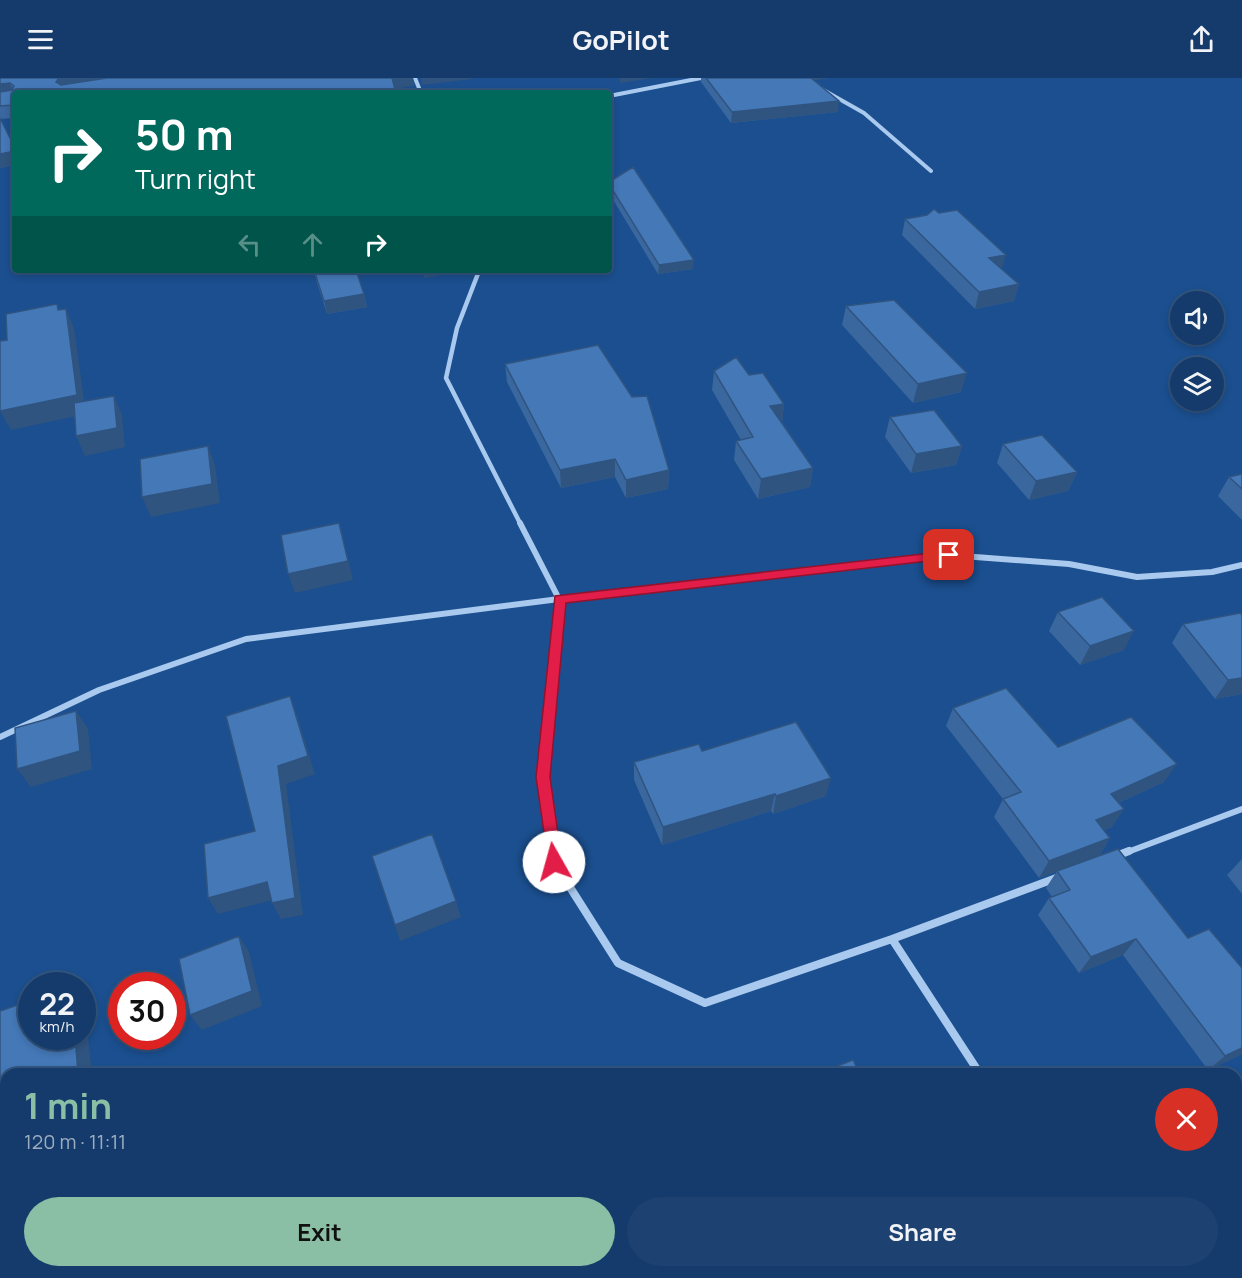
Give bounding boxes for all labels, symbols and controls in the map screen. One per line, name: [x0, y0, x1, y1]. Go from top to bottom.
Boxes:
text: GoPilot: [572, 21, 670, 58]
icon: menu: [24, 23, 57, 56]
icon: share: [1185, 23, 1218, 56]
text: 50 m: [135, 105, 233, 163]
icon: right: [36, 114, 114, 192]
text: Turn right: [135, 160, 256, 197]
icon: left: [233, 228, 266, 261]
icon: ahead: [296, 228, 329, 261]
icon: right: [359, 228, 392, 261]
map controls: [1170, 291, 1224, 411]
button: sound: [1170, 291, 1224, 345]
button: layers: [1170, 357, 1224, 411]
pin: [923, 529, 974, 580]
icon: arrive: [932, 538, 965, 571]
position arrow: [522, 830, 586, 894]
speed limit sign: 30: [108, 972, 186, 1050]
text: 22: [39, 983, 75, 1024]
text: km/h: [40, 1016, 74, 1037]
text: 1 min: [24, 1081, 112, 1130]
button: close: [1155, 1088, 1218, 1151]
text: 120 m · 11:11: [24, 1128, 126, 1155]
button: Exit: [24, 1197, 615, 1266]
button: Share: [627, 1197, 1218, 1266]

